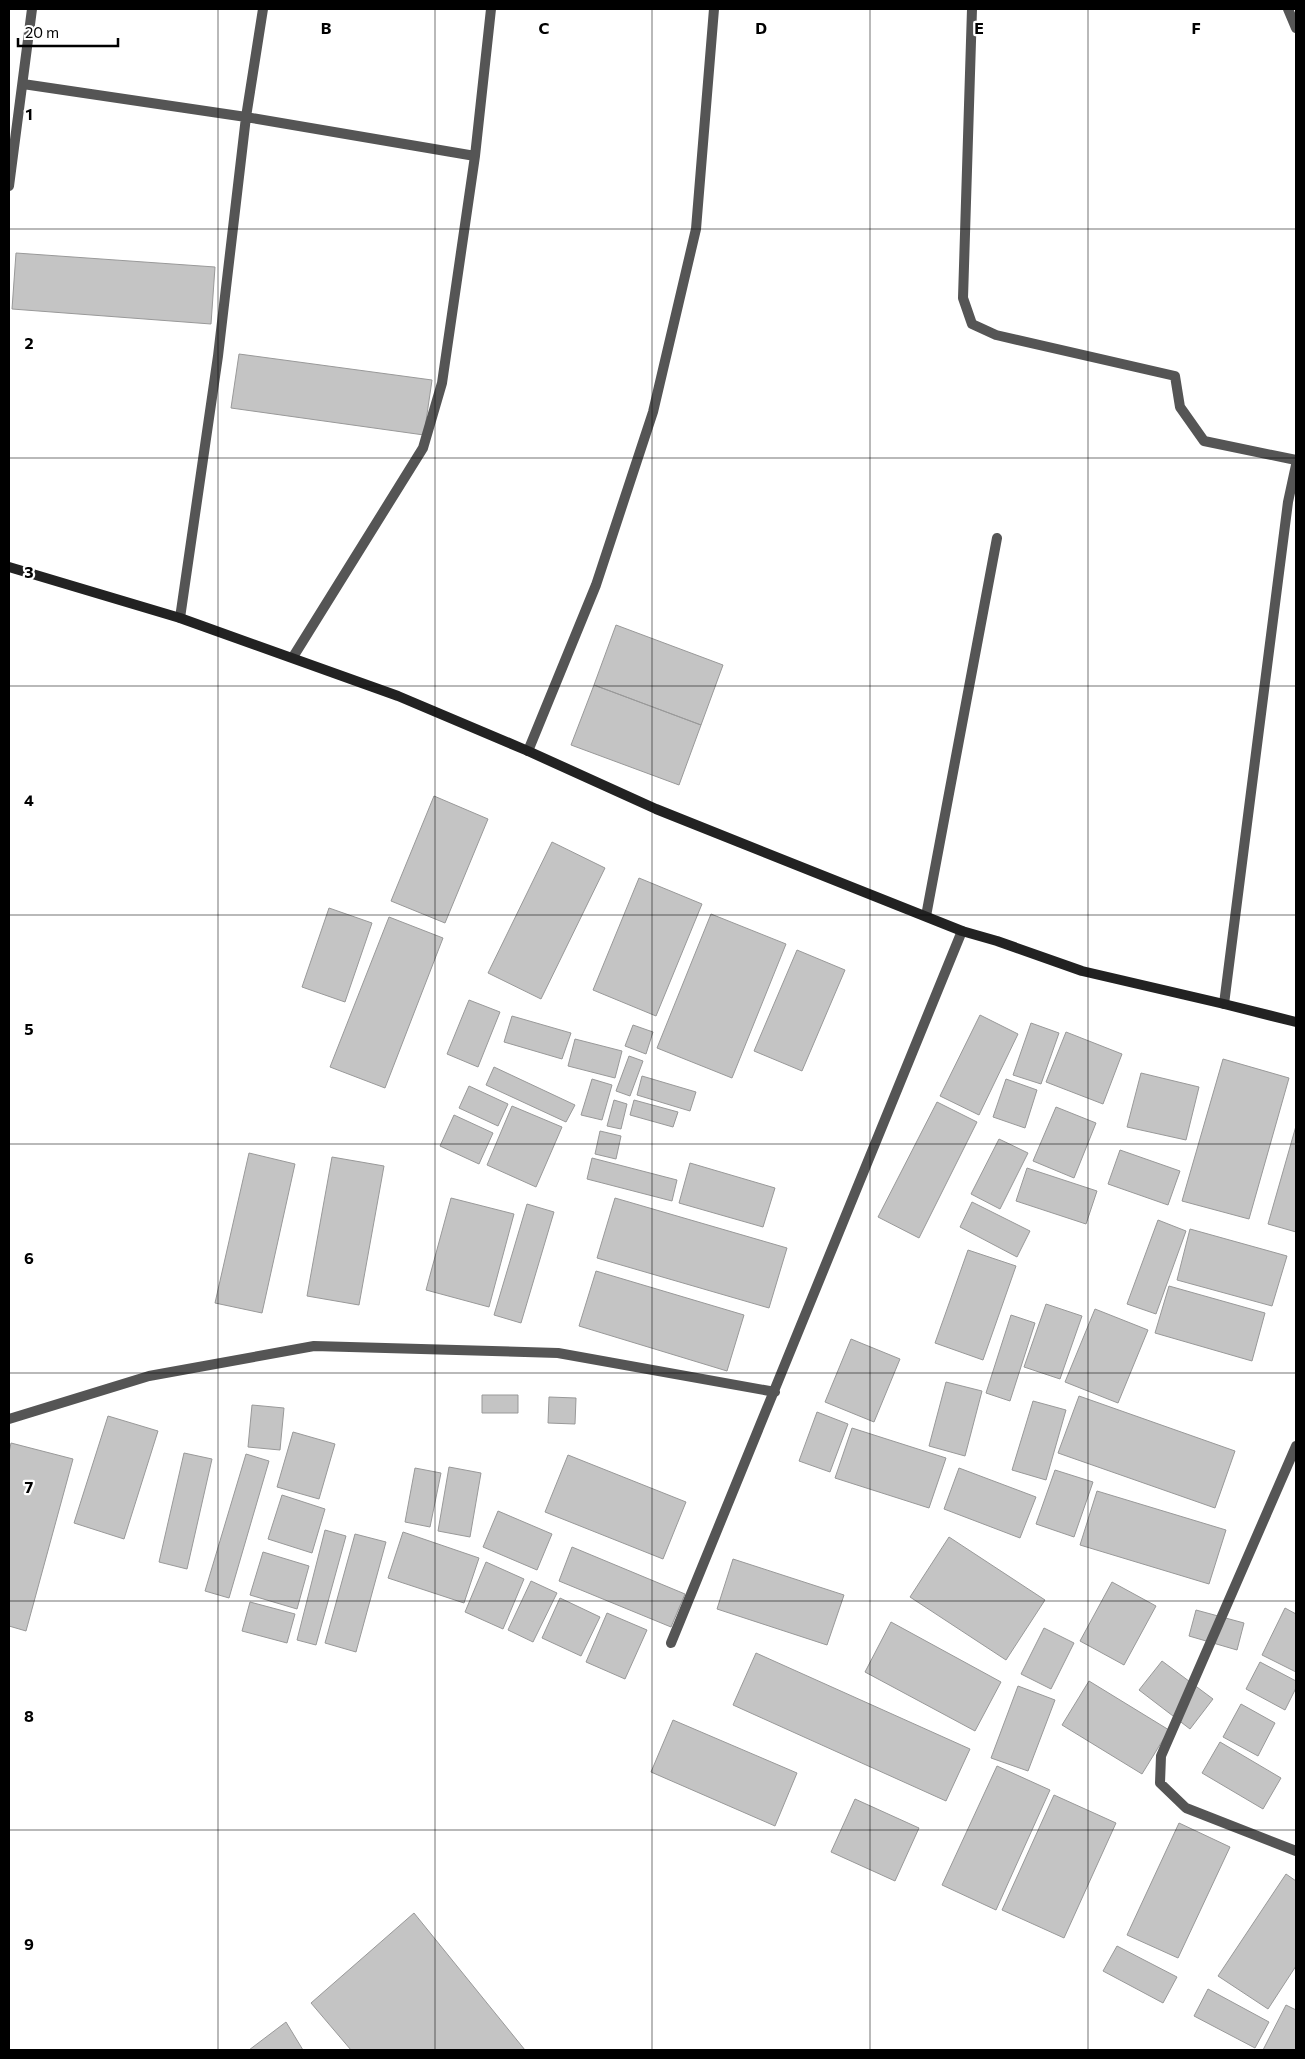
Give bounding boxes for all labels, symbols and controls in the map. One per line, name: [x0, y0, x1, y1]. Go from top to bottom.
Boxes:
scale bar: [18, 15, 118, 47]
text: B: [321, 18, 332, 37]
text: C: [539, 18, 550, 37]
text: D: [755, 18, 767, 37]
text: E: [974, 18, 984, 37]
text: F: [1191, 18, 1201, 37]
text: 20 m: [25, 23, 59, 41]
text: 1: [25, 104, 33, 123]
text: 2: [24, 333, 34, 352]
text: 3: [24, 562, 34, 581]
text: 4: [24, 790, 34, 809]
text: 5: [24, 1019, 34, 1038]
text: 6: [24, 1248, 34, 1267]
text: 7: [25, 1477, 34, 1496]
text: 8: [24, 1706, 34, 1725]
text: 9: [24, 1934, 34, 1953]

